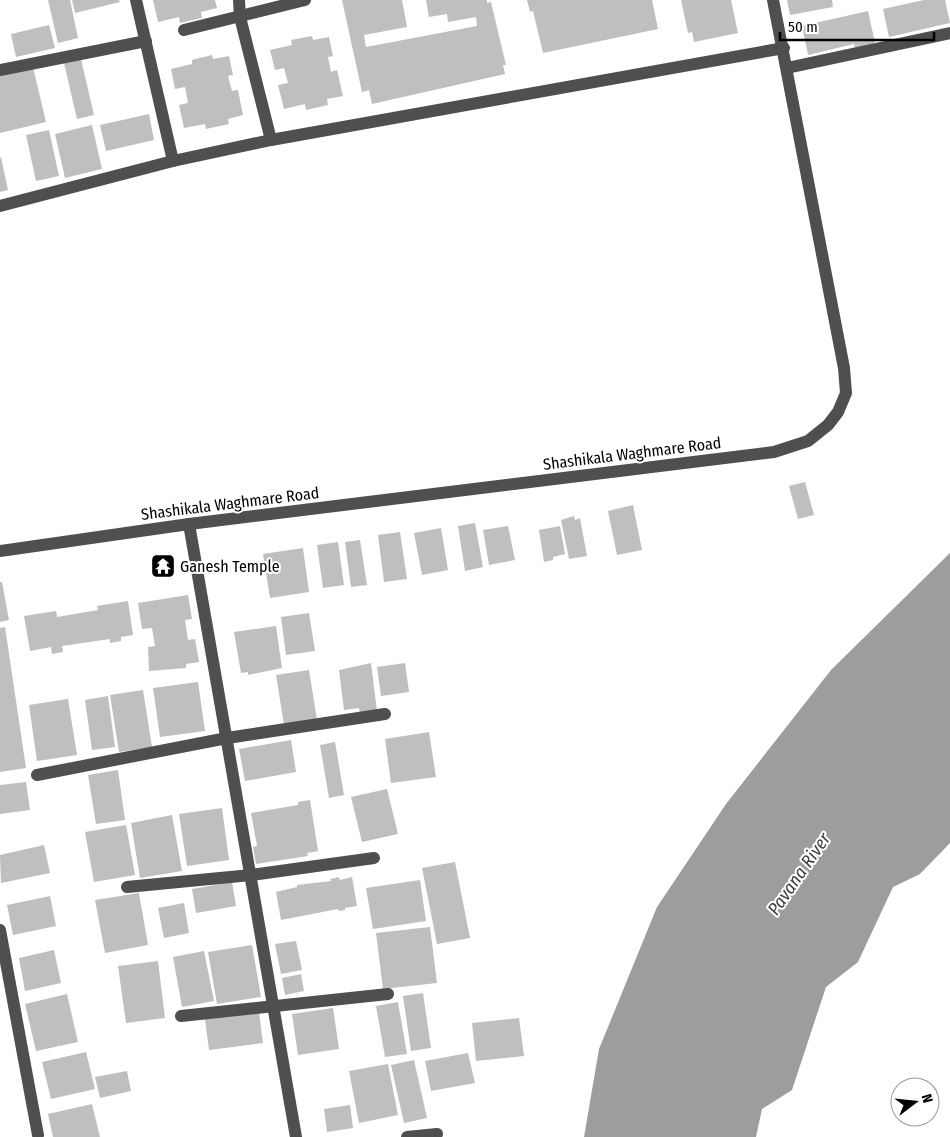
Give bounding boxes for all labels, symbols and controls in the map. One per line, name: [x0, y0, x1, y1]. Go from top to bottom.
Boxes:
scale bar: [780, 10, 934, 42]
text: 50 m: [788, 18, 818, 36]
street label: Shashikala Waghmare Road: [542, 433, 722, 474]
street label: Shashikala Waghmare Road: [140, 483, 320, 524]
temple icon: Ganesh Temple: [150, 553, 176, 579]
place label: Ganesh Temple: [180, 557, 280, 576]
water label: Pavana River: [763, 828, 836, 919]
north arrow: [890, 1077, 940, 1127]
text: N: [918, 1092, 936, 1105]

